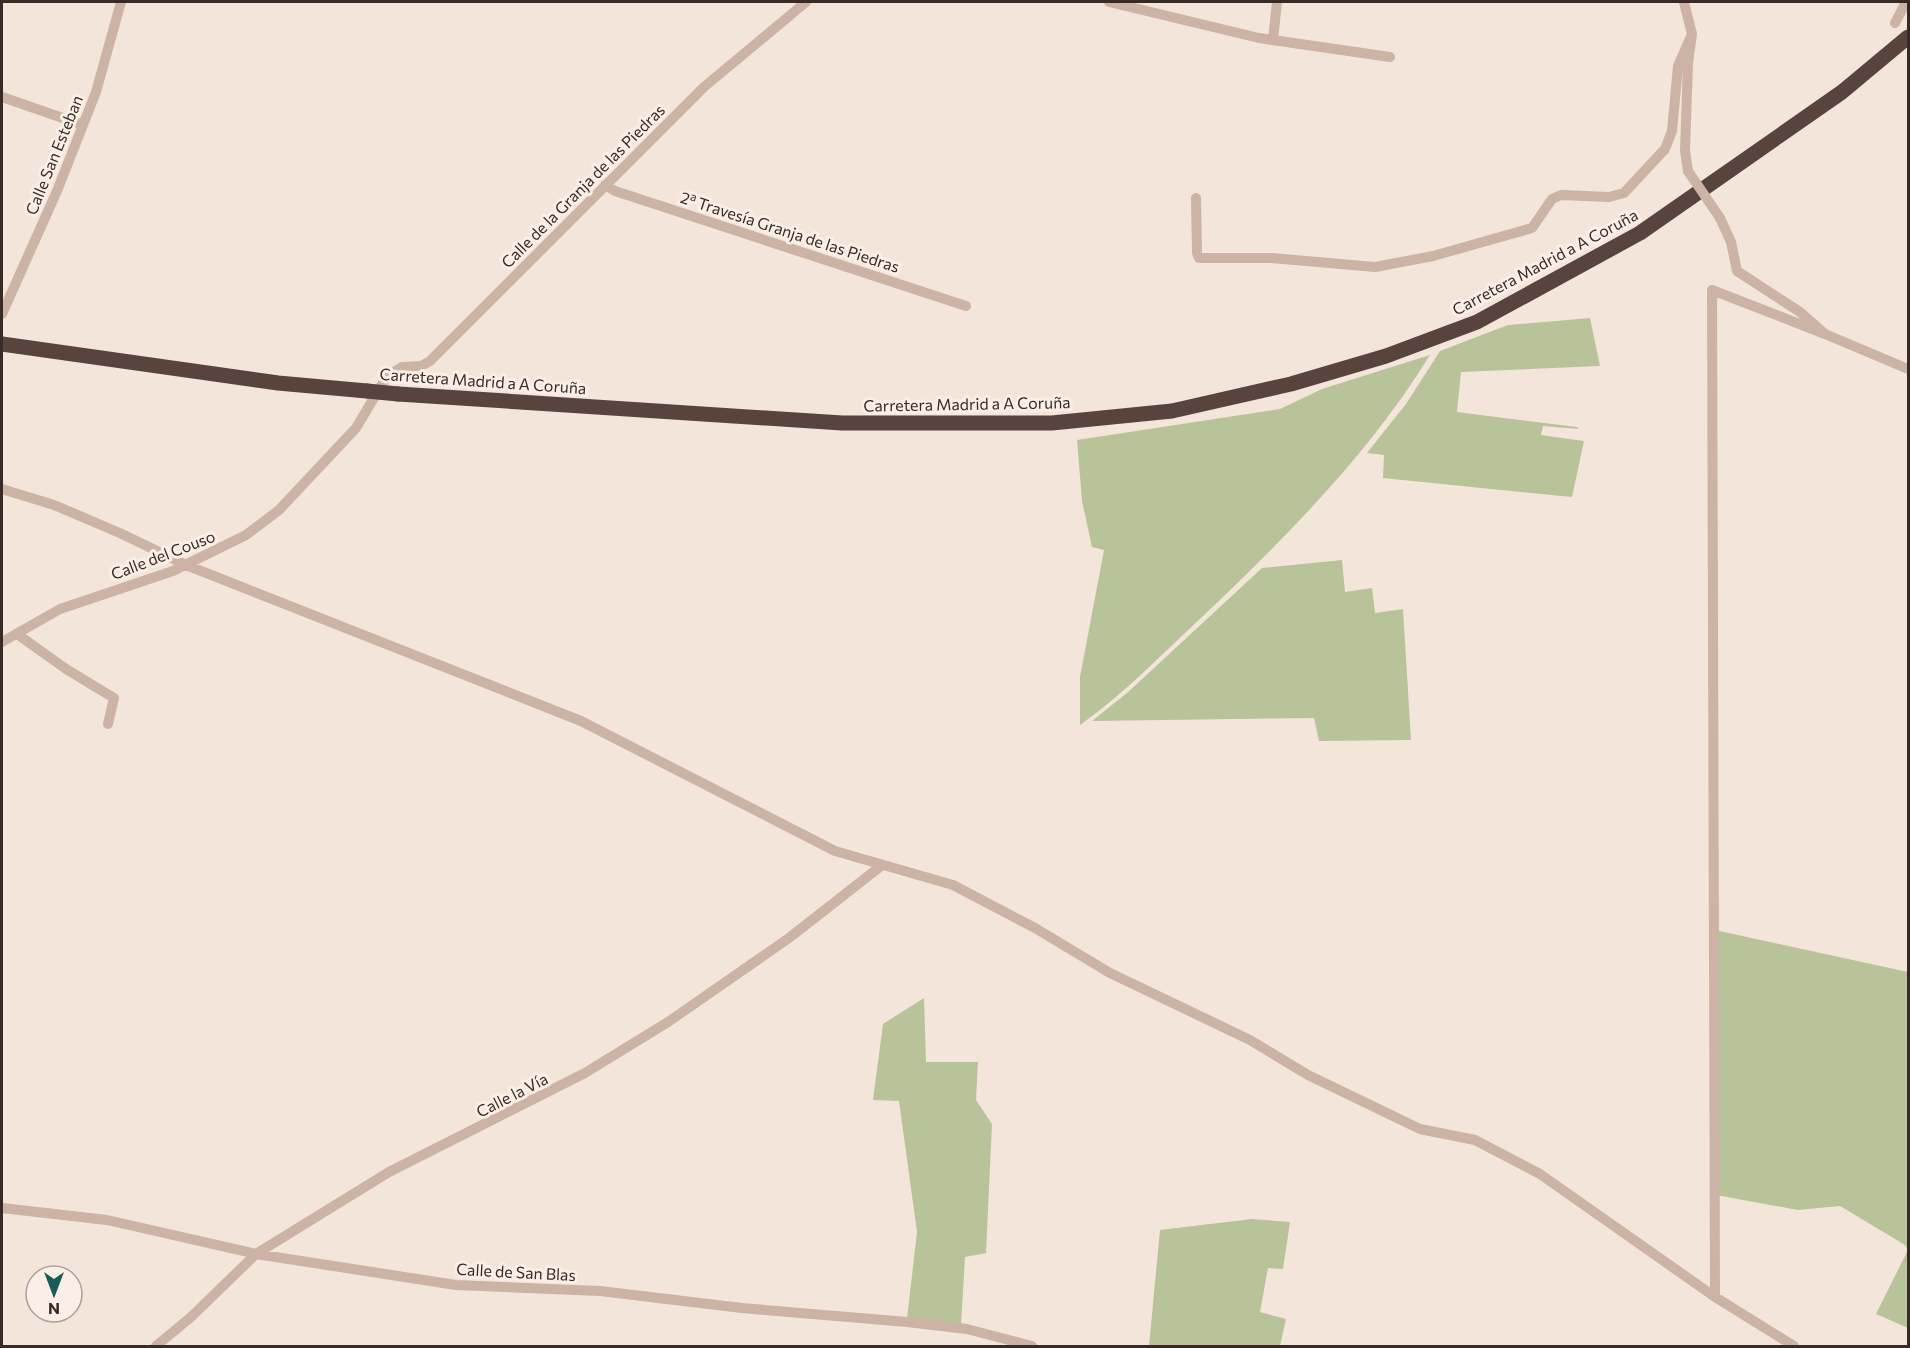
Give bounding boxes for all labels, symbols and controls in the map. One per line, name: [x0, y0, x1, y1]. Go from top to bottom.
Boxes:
street label: Calle San Esteban: [21, 92, 86, 217]
street label: Calle de la Granja de las Piedras: [497, 100, 668, 271]
street label: 2ª Travesía Granja de las Piedras: [678, 187, 902, 276]
street label: Carretera Madrid a A Coruña: [1449, 205, 1641, 319]
street label: Carretera Madrid a A Coruña: [379, 364, 587, 397]
street label: Carretera Madrid a A Coruña: [863, 392, 1071, 415]
street label: Calle del Couso: [108, 526, 218, 583]
street label: Calle la Vía: [473, 1068, 551, 1121]
street label: Calle de San Blas: [456, 1259, 576, 1284]
north arrow: [24, 1264, 84, 1324]
text: N: [48, 1300, 60, 1319]

